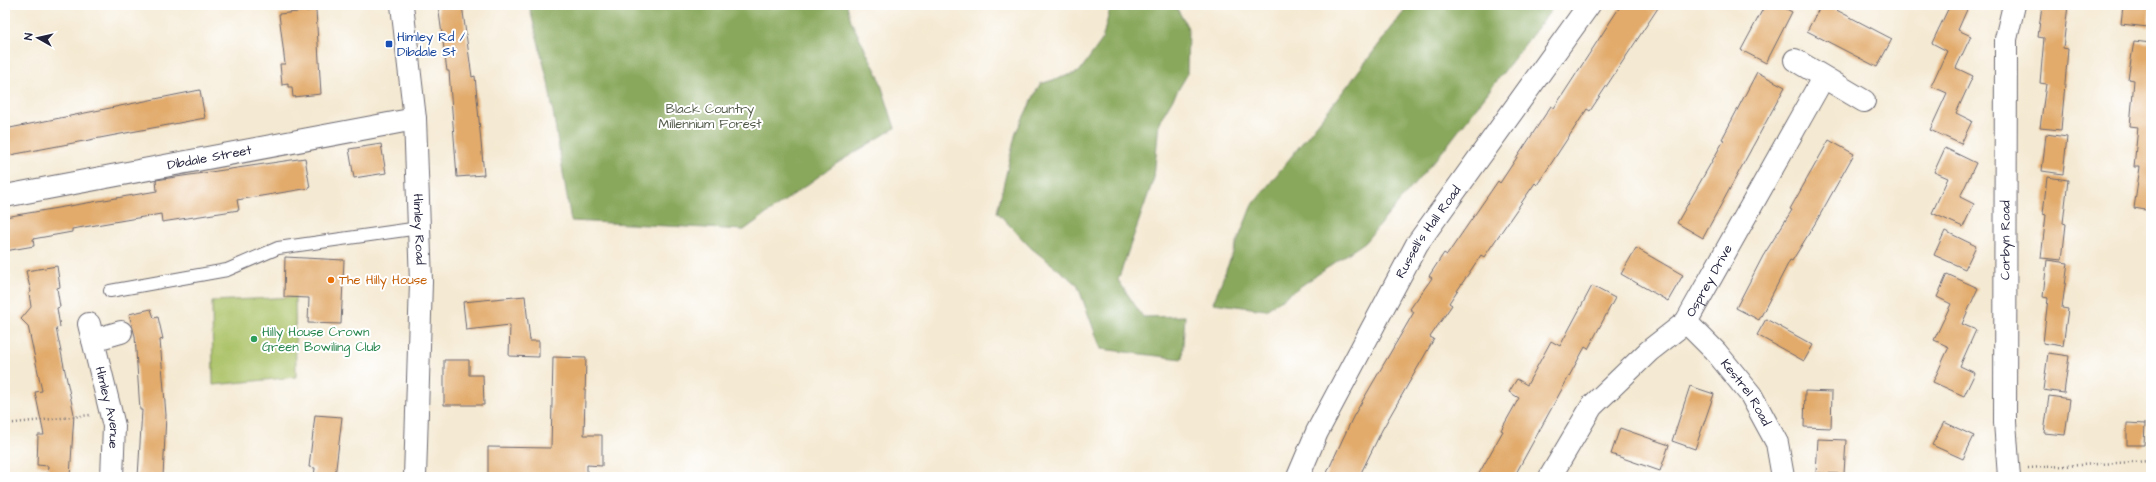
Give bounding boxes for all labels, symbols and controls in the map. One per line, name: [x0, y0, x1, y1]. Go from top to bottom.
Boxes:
north arrow: [18, 18, 58, 58]
place label: Himley Rd / Dibdale St: [397, 28, 466, 61]
text: N: [21, 32, 37, 41]
marker: Himley Rd / Dibdale St: [384, 39, 394, 49]
park label: Black Country Millennium Forest: [658, 100, 762, 133]
street label: Dibdale Street: [166, 141, 254, 174]
street label: Russell's Hall Road: [1391, 182, 1465, 281]
street label: Himley Road: [409, 193, 429, 265]
street label: Corbyn Road: [1996, 200, 2015, 280]
street label: Osprey Drive: [1682, 241, 1737, 320]
place label: The Hilly House: [339, 271, 427, 290]
marker: The Hilly House: [326, 275, 336, 285]
place label: Hilly House Crown Green Bowiling Club: [262, 323, 381, 357]
marker: Hilly House Crown Green Bowiling Club: [249, 334, 259, 344]
street label: Kestrel Road: [1716, 355, 1775, 430]
street label: Himley Avenue: [91, 365, 123, 449]

